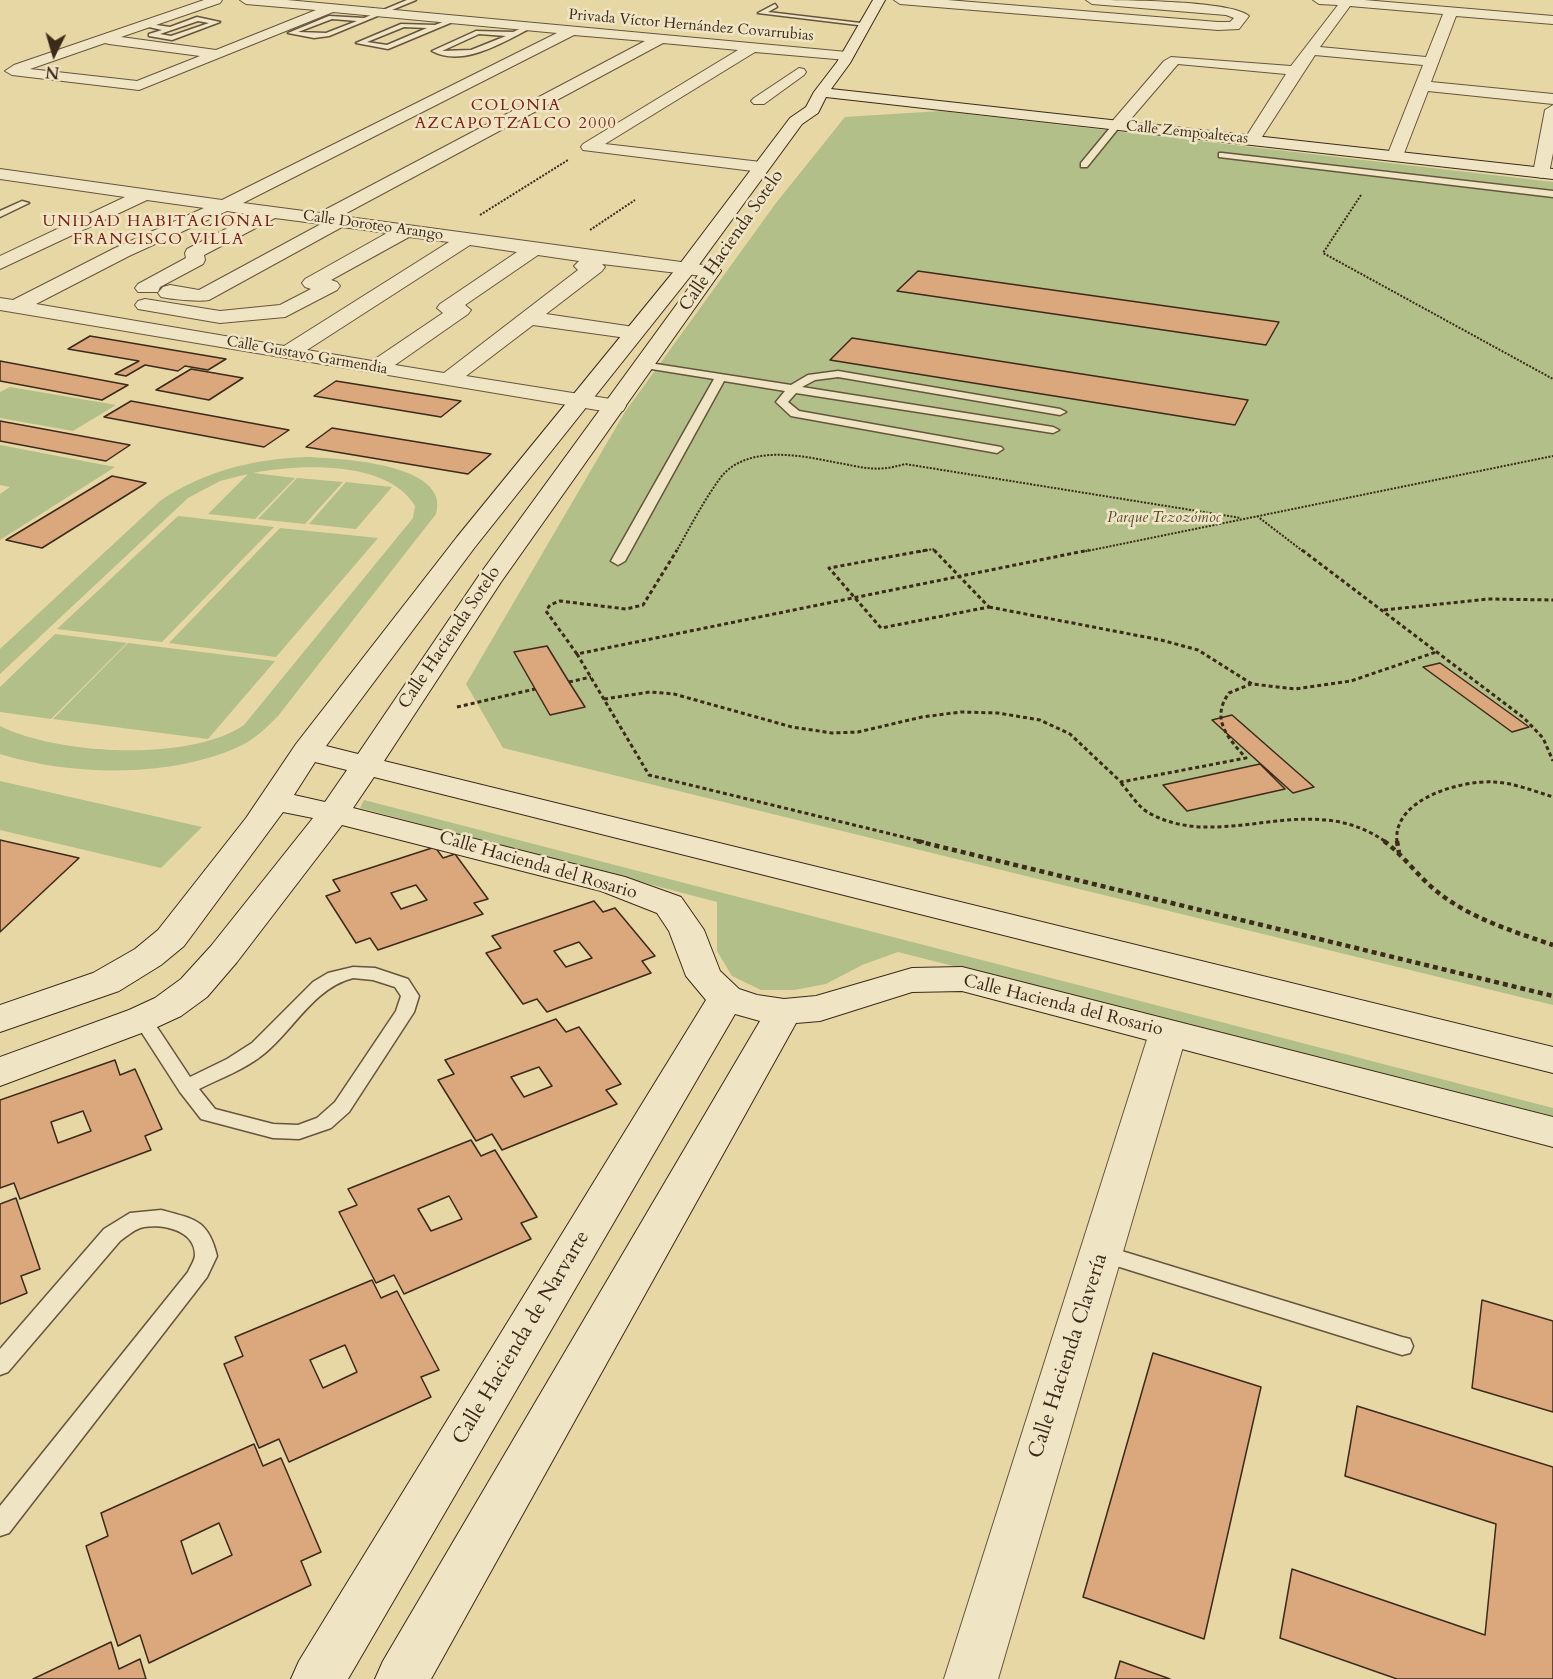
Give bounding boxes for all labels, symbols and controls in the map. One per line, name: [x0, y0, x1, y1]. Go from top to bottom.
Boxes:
street label: Privada Víctor Hernández Covarrubias: [568, 6, 814, 46]
north arrow: [24, 24, 84, 84]
text: N: [45, 60, 60, 83]
district label: COLONIA AZCAPOTZALCO 2000: [415, 96, 617, 134]
street label: Calle Zempoaltecas: [1125, 118, 1249, 148]
street label: Calle Hacienda Sotelo: [675, 166, 789, 316]
street label: Calle Doroteo Arango: [302, 207, 444, 245]
district label: UNIDAD HABITACIONAL FRANCISCO VILLA: [43, 212, 275, 250]
street label: Calle Gustavo Garmendia: [225, 333, 389, 379]
park label: Parque Tezozómoc: [1107, 510, 1221, 528]
street label: Calle Hacienda Sotelo: [394, 563, 506, 713]
street label: Calle Hacienda del Rosario: [437, 827, 639, 905]
street label: Calle Hacienda del Rosario: [961, 971, 1165, 1041]
street label: Calle Hacienda de Narvarte: [448, 1227, 596, 1449]
street label: Calle Hacienda Clavería: [1024, 1250, 1114, 1462]

